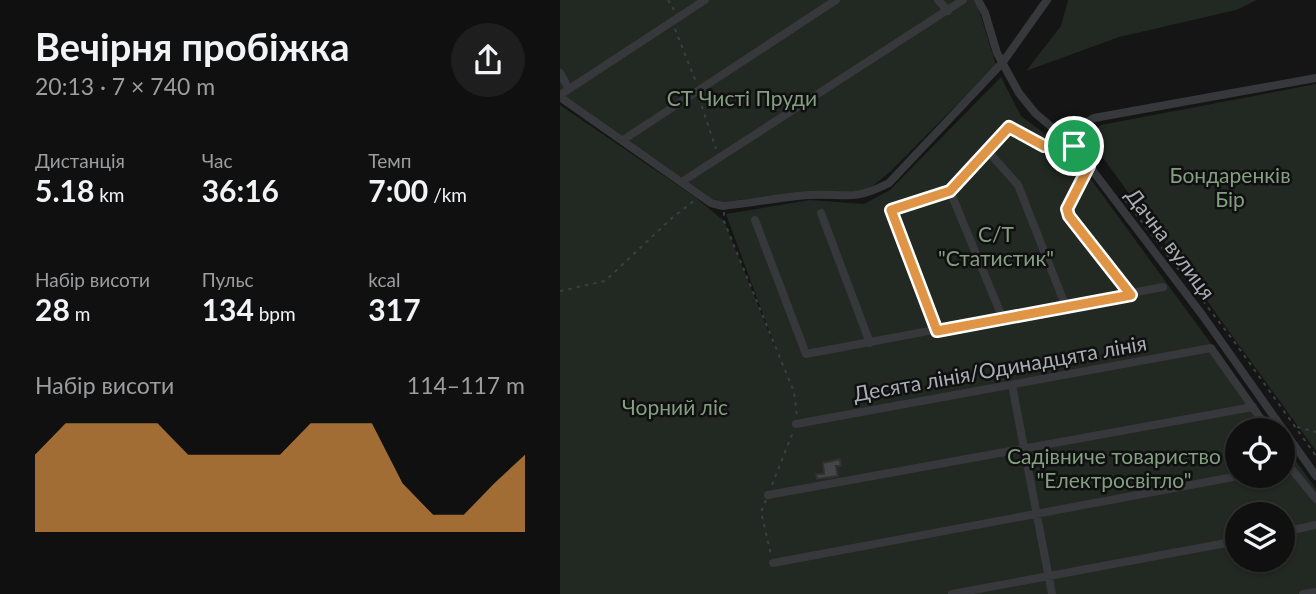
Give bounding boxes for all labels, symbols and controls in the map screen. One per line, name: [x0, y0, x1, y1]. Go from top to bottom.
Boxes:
text: Вечірня пробіжка: [35, 23, 350, 69]
button: share: [451, 23, 525, 97]
text: 20:13 · 7 × 740 m: [35, 72, 215, 100]
park label: СТ Чисті Пруди: [667, 85, 817, 110]
pin: [1044, 116, 1104, 176]
icon: arrive: [1055, 127, 1093, 165]
text: Дистанція: [35, 149, 125, 172]
text: Час: [202, 149, 232, 172]
text: Темп: [368, 149, 411, 172]
park label: Бондаренків Бір: [1169, 162, 1291, 211]
text: 5.18: [35, 172, 94, 208]
text: 36:16: [202, 172, 279, 208]
text: 7:00: [368, 172, 428, 208]
text: km: [94, 183, 124, 206]
text: /km: [428, 183, 467, 206]
street label: Дачна вулиця: [1121, 183, 1221, 304]
park label: С/Т "Статистик": [938, 221, 1054, 270]
text: Набір висоти: [35, 268, 150, 291]
text: Пульс: [202, 268, 254, 291]
text: kcal: [368, 268, 400, 291]
text: 28: [35, 291, 70, 327]
text: 134: [202, 291, 254, 327]
text: 317: [368, 291, 421, 327]
text: m: [70, 302, 90, 325]
text: bpm: [254, 302, 296, 325]
street label: Десята лінія/Одинадцята лінія: [851, 329, 1148, 406]
text: Набір висоти: [35, 371, 174, 399]
text: 114–117 m: [407, 371, 525, 399]
park label: Чорний ліс: [622, 394, 728, 419]
map controls: [1225, 418, 1295, 572]
button: locate: [1225, 418, 1295, 488]
park label: Садівниче товариство "Електросвітло": [1007, 443, 1221, 492]
button: layers: [1225, 502, 1295, 572]

